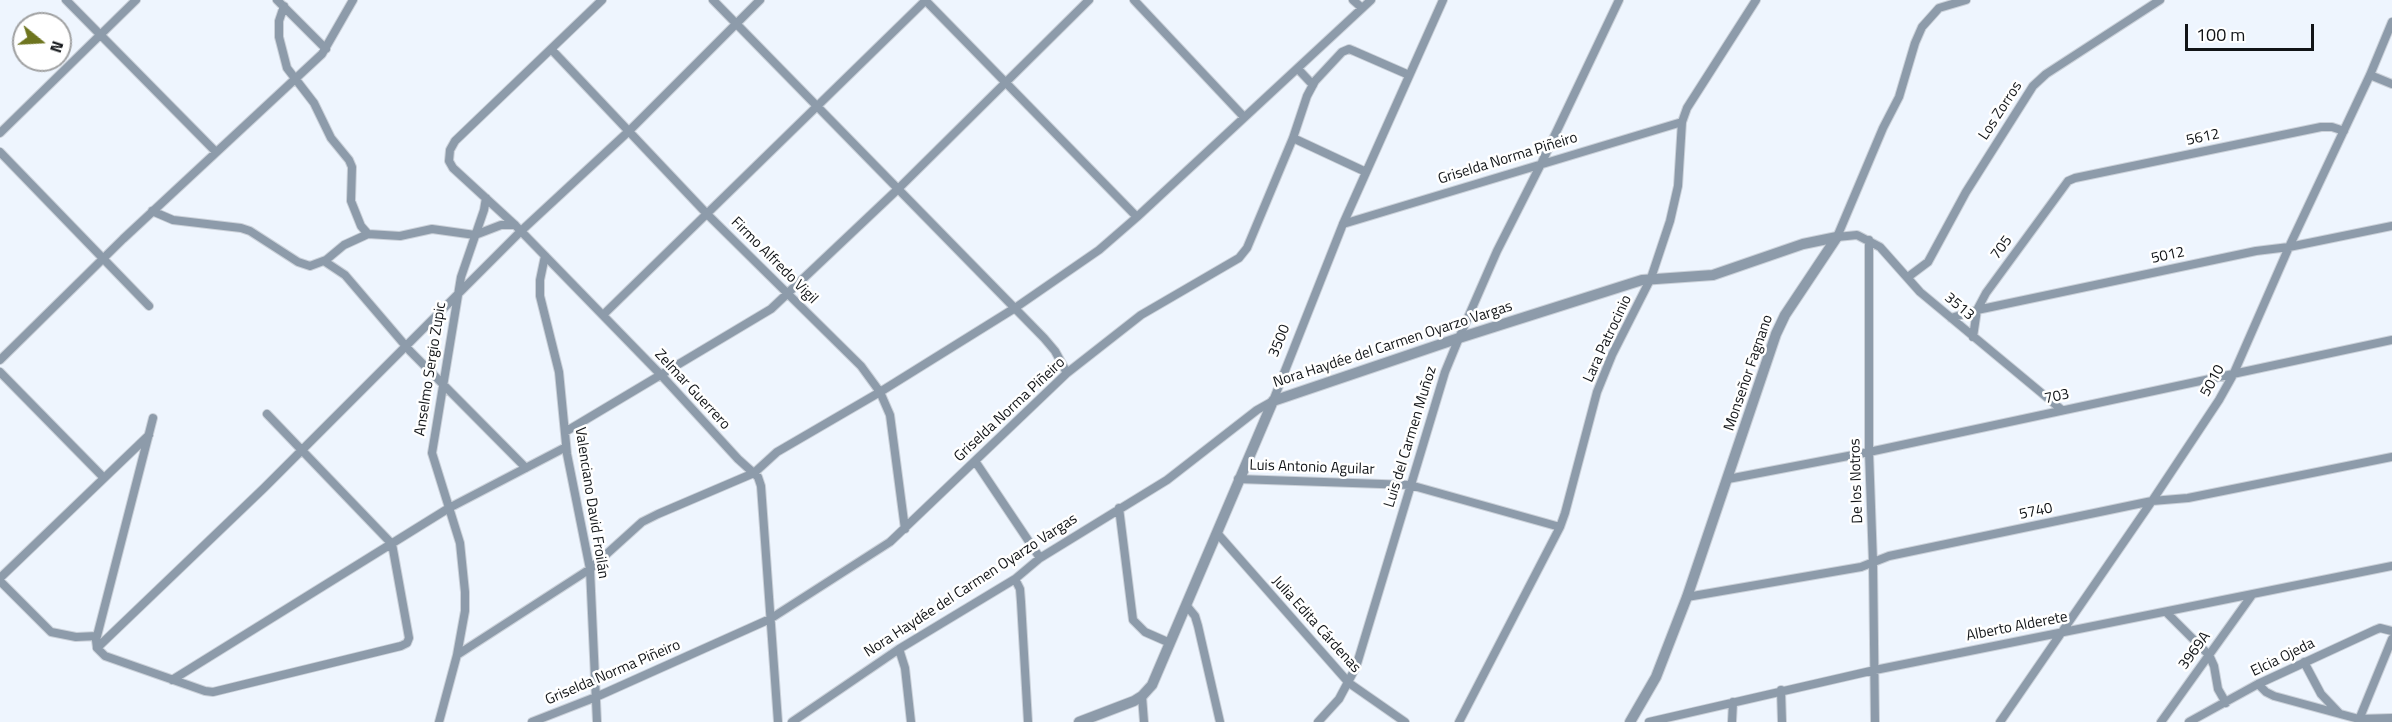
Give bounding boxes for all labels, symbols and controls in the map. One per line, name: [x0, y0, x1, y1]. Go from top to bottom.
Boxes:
north arrow: [12, 12, 72, 72]
scale bar: [2188, 12, 2317, 50]
text: 100 m: [2196, 21, 2245, 48]
text: N: [44, 38, 70, 56]
street label: Los Zorros: [1975, 78, 2027, 144]
street label: 5612: [2185, 126, 2221, 150]
street label: Griselda Norma Piñeiro: [1436, 129, 1580, 189]
street label: Firmo Alfredo Vigil: [727, 214, 821, 308]
street label: 705: [1987, 233, 2017, 263]
street label: 5012: [2150, 244, 2186, 268]
street label: 3513: [1940, 289, 1978, 325]
street label: Lara Patrocinio: [1580, 292, 1636, 386]
street label: Nora Haydée del Carmen Oyarzo Vargas: [1271, 298, 1515, 392]
street label: Anselmo Sergio Zupic: [412, 301, 450, 437]
street label: Monseñor Fagnano: [1721, 313, 1777, 433]
street label: 3500: [1265, 322, 1295, 360]
street label: Zelmar Guerrero: [650, 346, 734, 434]
street label: Griselda Norma Piñeiro: [951, 354, 1069, 466]
street label: 5010: [2197, 362, 2229, 400]
street label: Luis del Carmen Muñoz: [1381, 364, 1441, 510]
street label: 703: [2043, 386, 2071, 408]
street label: Valenciano David Froilán: [570, 426, 612, 580]
street label: De los Notros: [1847, 438, 1867, 524]
street label: Luis Antonio Aguilar: [1249, 457, 1375, 479]
street label: 5740: [2018, 500, 2054, 524]
street label: Nora Haydée del Carmen Oyarzo Vargas: [861, 510, 1081, 662]
street label: Julia Edita Cárdenas: [1268, 573, 1364, 677]
street label: Alberto Alderete: [1965, 608, 2069, 646]
street label: 3969A: [2175, 629, 2215, 673]
street label: Elcia Ojeda: [2248, 635, 2318, 681]
street label: Griselda Norma Piñeiro: [543, 636, 683, 710]

